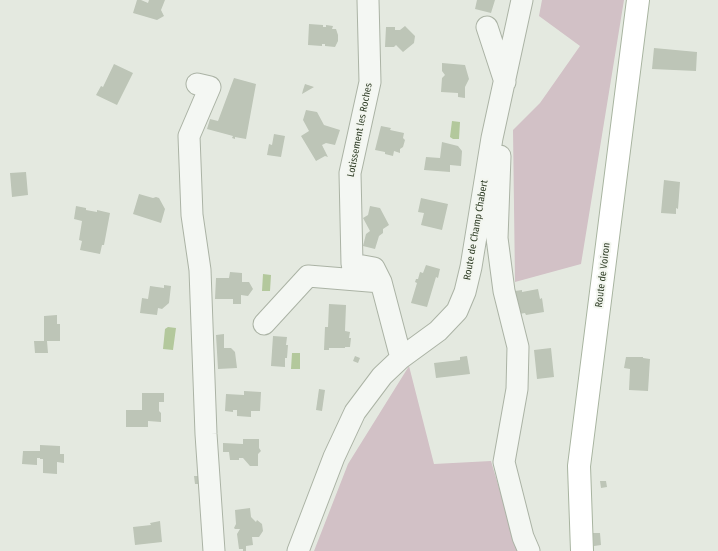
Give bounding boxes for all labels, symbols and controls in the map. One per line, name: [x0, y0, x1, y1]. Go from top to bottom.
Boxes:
street label: Lotissement les Roches: [345, 82, 375, 178]
street label: Route de Champ Chabert: [461, 179, 491, 281]
street label: Route de Voiron: [593, 242, 613, 308]

